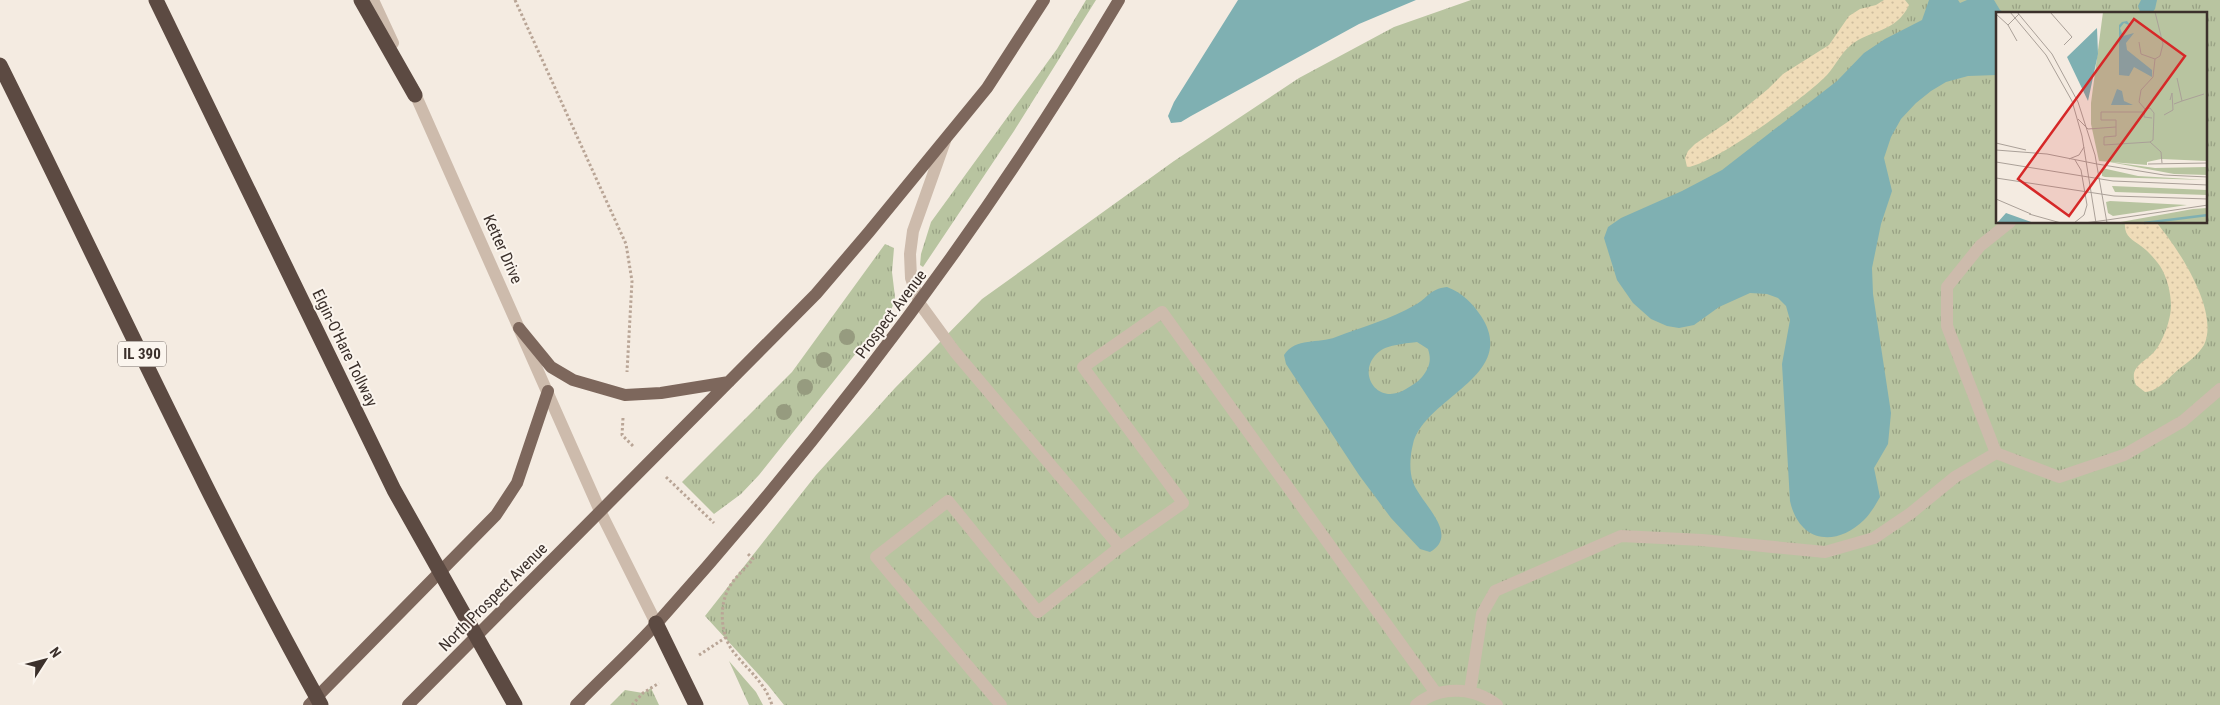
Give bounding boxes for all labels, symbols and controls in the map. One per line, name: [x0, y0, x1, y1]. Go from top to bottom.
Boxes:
inset map: [1996, 12, 2208, 224]
street label: Ketter Drive: [479, 212, 527, 286]
street label: Prospect Avenue: [851, 266, 931, 362]
street label: Elgin-O'Hare Tollway: [308, 286, 382, 410]
road number: IL 390: [118, 342, 166, 366]
street label: North Prospect Avenue: [435, 539, 551, 655]
north arrow: [20, 635, 70, 685]
text: N: [47, 644, 65, 661]

